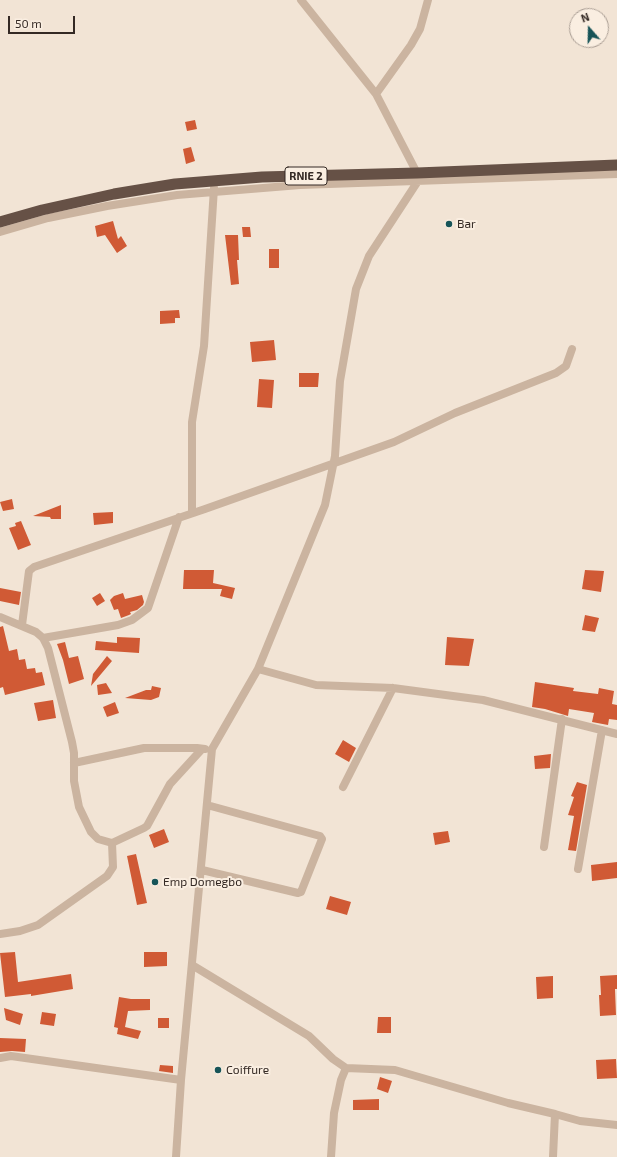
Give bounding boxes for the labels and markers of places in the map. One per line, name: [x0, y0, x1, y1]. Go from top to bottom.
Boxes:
place label: Bar: [457, 217, 476, 231]
marker: Bar: [444, 219, 454, 229]
place label: Emp Domegbo: [163, 875, 242, 889]
marker: Emp Domegbo: [150, 877, 160, 887]
place label: Coiffure: [226, 1063, 269, 1077]
marker: Coiffure: [213, 1065, 223, 1075]

